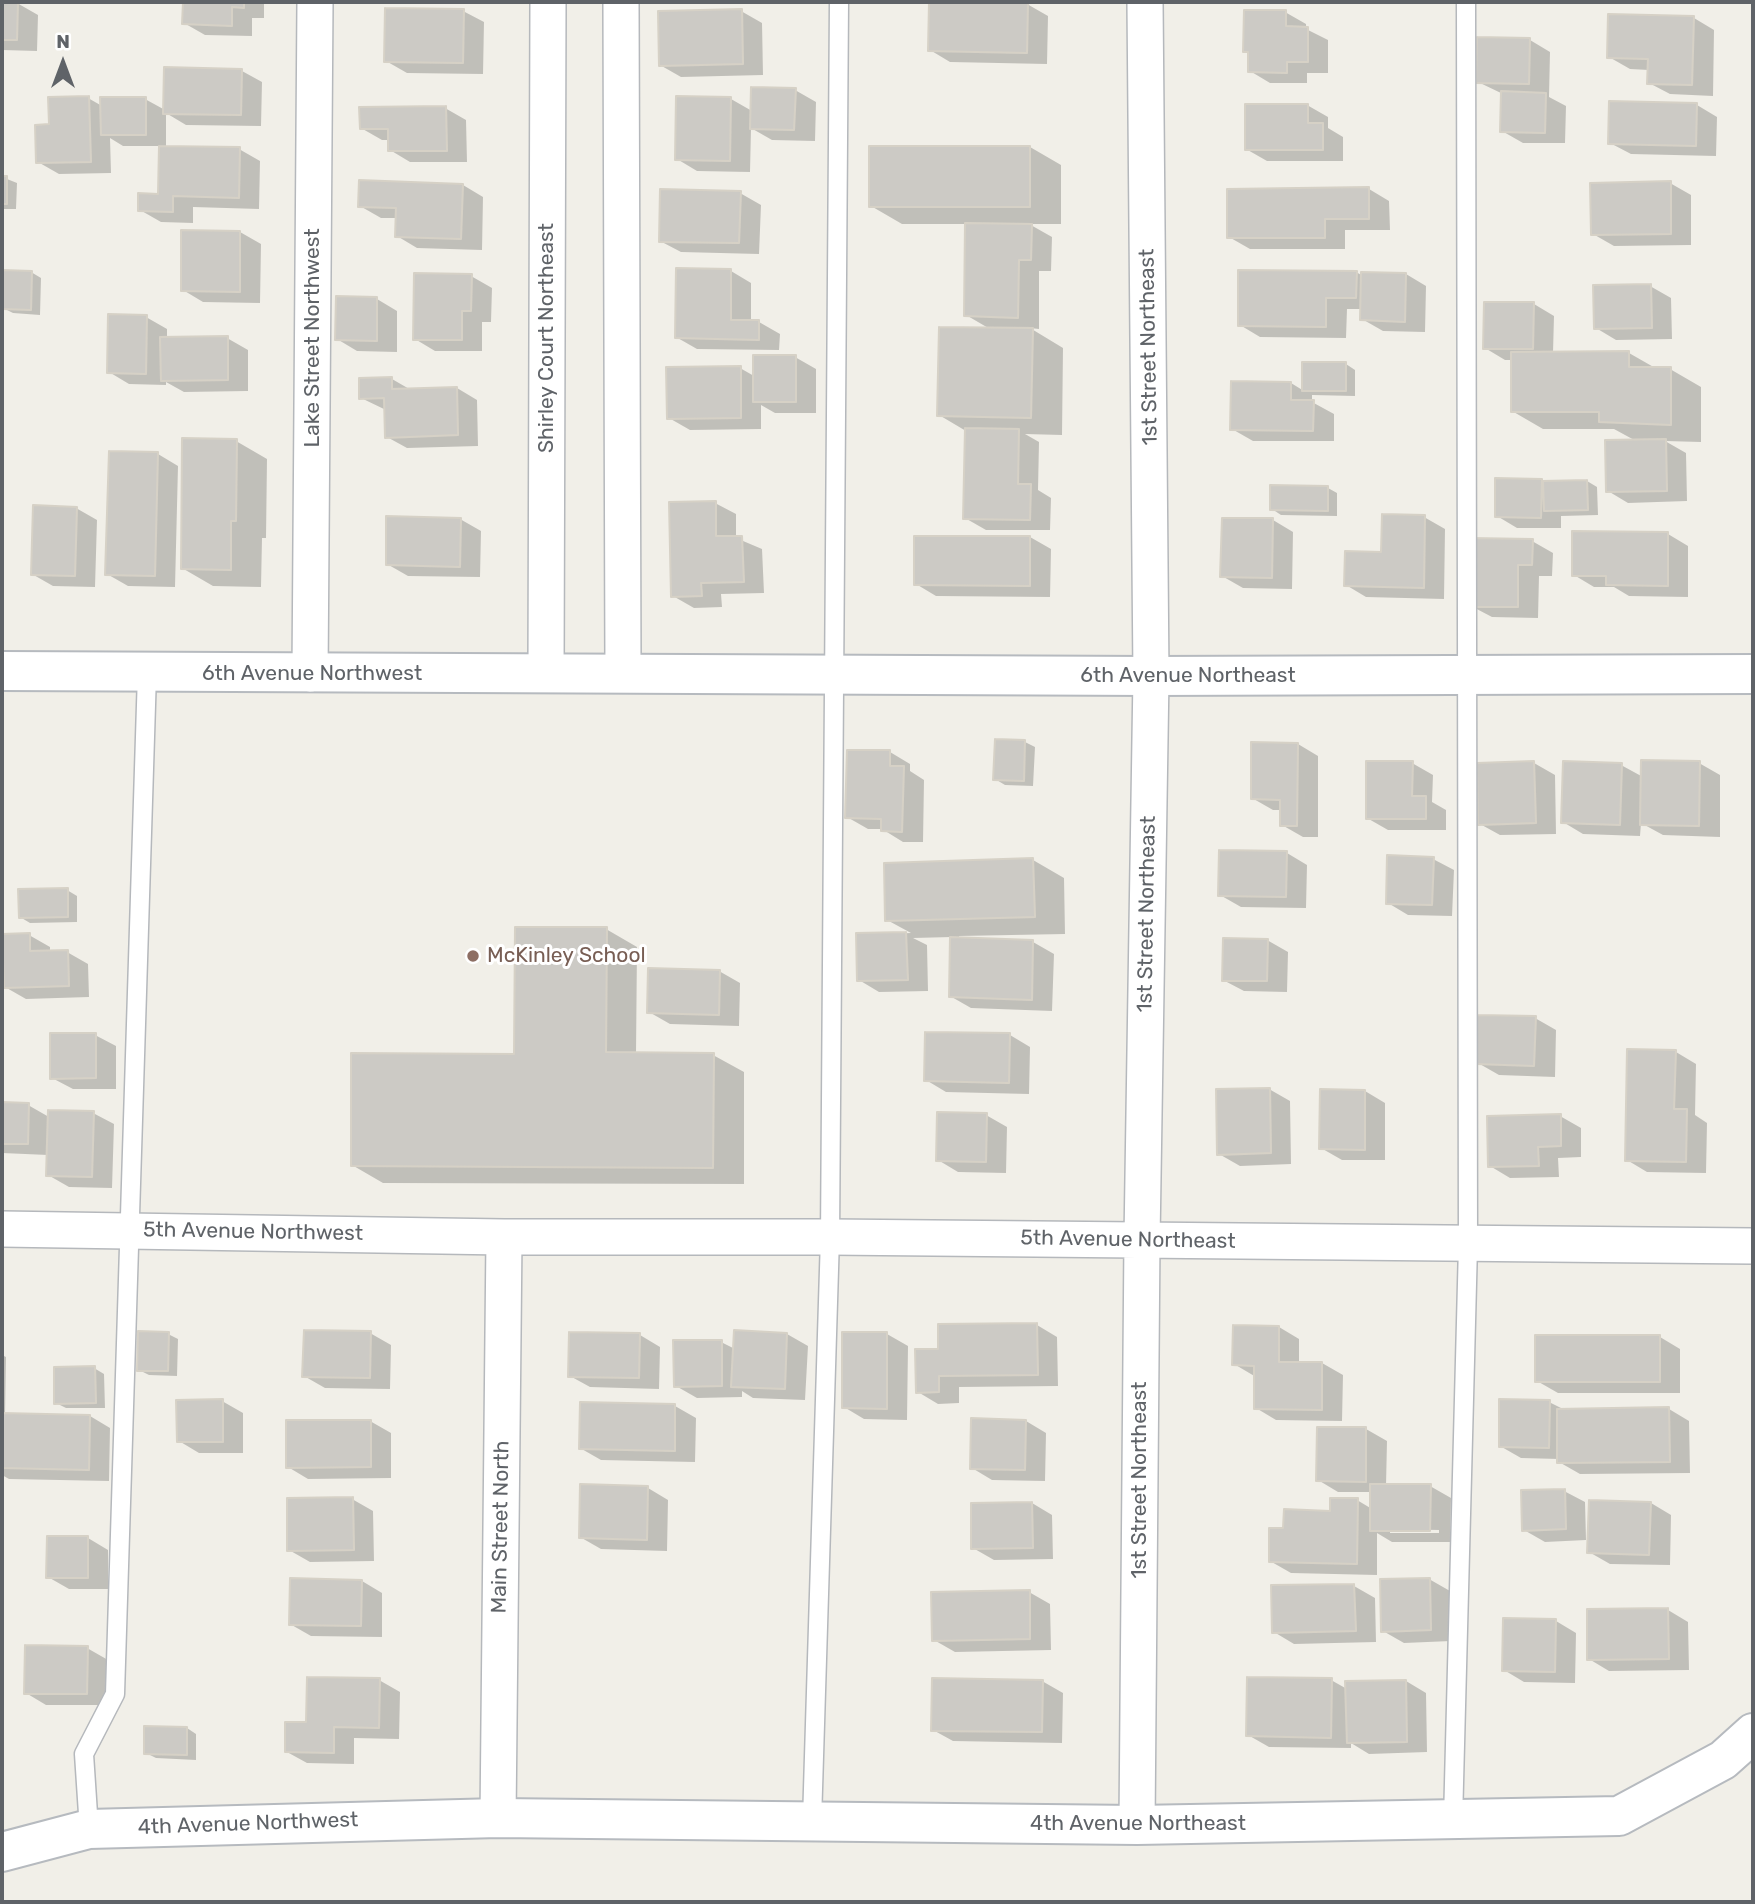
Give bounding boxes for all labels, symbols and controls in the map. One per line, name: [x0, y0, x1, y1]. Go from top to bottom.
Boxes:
north arrow: [28, 28, 98, 98]
text: N: [56, 30, 70, 53]
street label: Shirley Court Northeast: [534, 223, 560, 453]
street label: Lake Street Northwest: [300, 228, 326, 448]
street label: 1st Street Northeast: [1135, 248, 1163, 446]
street label: 6th Avenue Northwest: [202, 661, 422, 687]
street label: 6th Avenue Northeast: [1080, 663, 1296, 689]
street label: 1st Street Northeast: [1133, 815, 1161, 1013]
place label: McKinley School: [487, 943, 646, 969]
marker: McKinley School: [465, 948, 481, 964]
street label: 5th Avenue Northwest: [143, 1217, 363, 1247]
street label: 5th Avenue Northeast: [1020, 1226, 1236, 1254]
street label: 1st Street Northeast: [1127, 1382, 1153, 1578]
street label: Main Street North: [487, 1440, 515, 1614]
street label: 4th Avenue Northwest: [137, 1808, 359, 1840]
street label: 4th Avenue Northeast: [1030, 1811, 1246, 1837]

